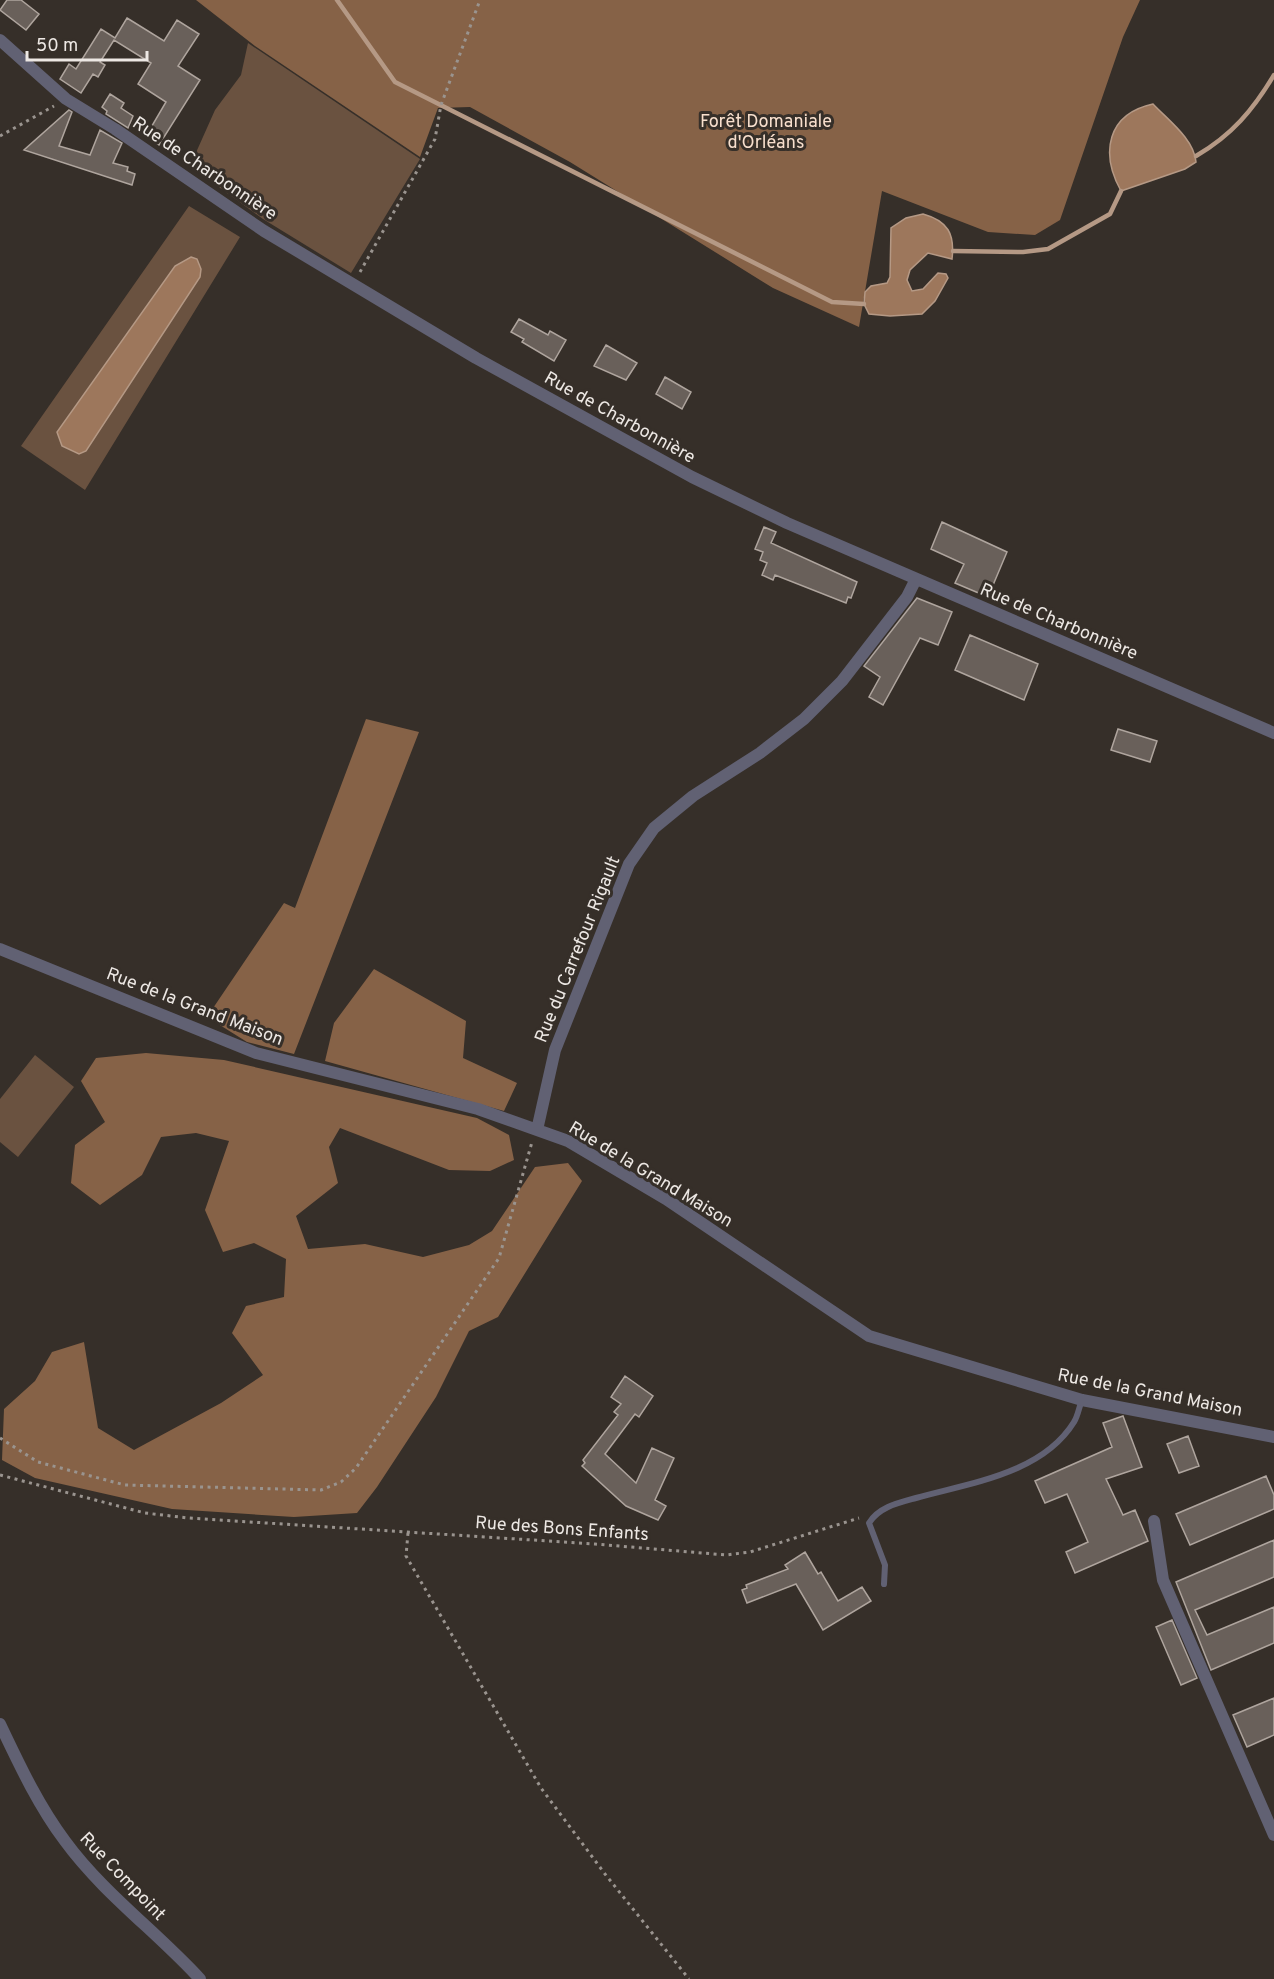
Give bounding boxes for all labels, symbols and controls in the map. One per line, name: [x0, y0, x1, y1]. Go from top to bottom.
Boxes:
scale bar: [27, 24, 147, 62]
text: 50 m: [36, 35, 78, 58]
park label: Forêt Domaniale d'Orléans: [700, 111, 832, 155]
street label: Rue de Charbonnière: [127, 112, 281, 226]
street label: Rue de Charbonnière: [540, 367, 699, 469]
street label: Rue de Charbonnière: [976, 579, 1141, 666]
street label: Rue du Carrefour Rigault: [530, 853, 626, 1046]
street label: Rue de la Grand Maison: [103, 963, 286, 1052]
street label: Rue de la Grand Maison: [564, 1117, 737, 1234]
street label: Rue de la Grand Maison: [1055, 1364, 1244, 1423]
street label: Rue des Bons Enfants: [474, 1512, 650, 1547]
street label: Rue Compoint: [74, 1828, 170, 1926]

